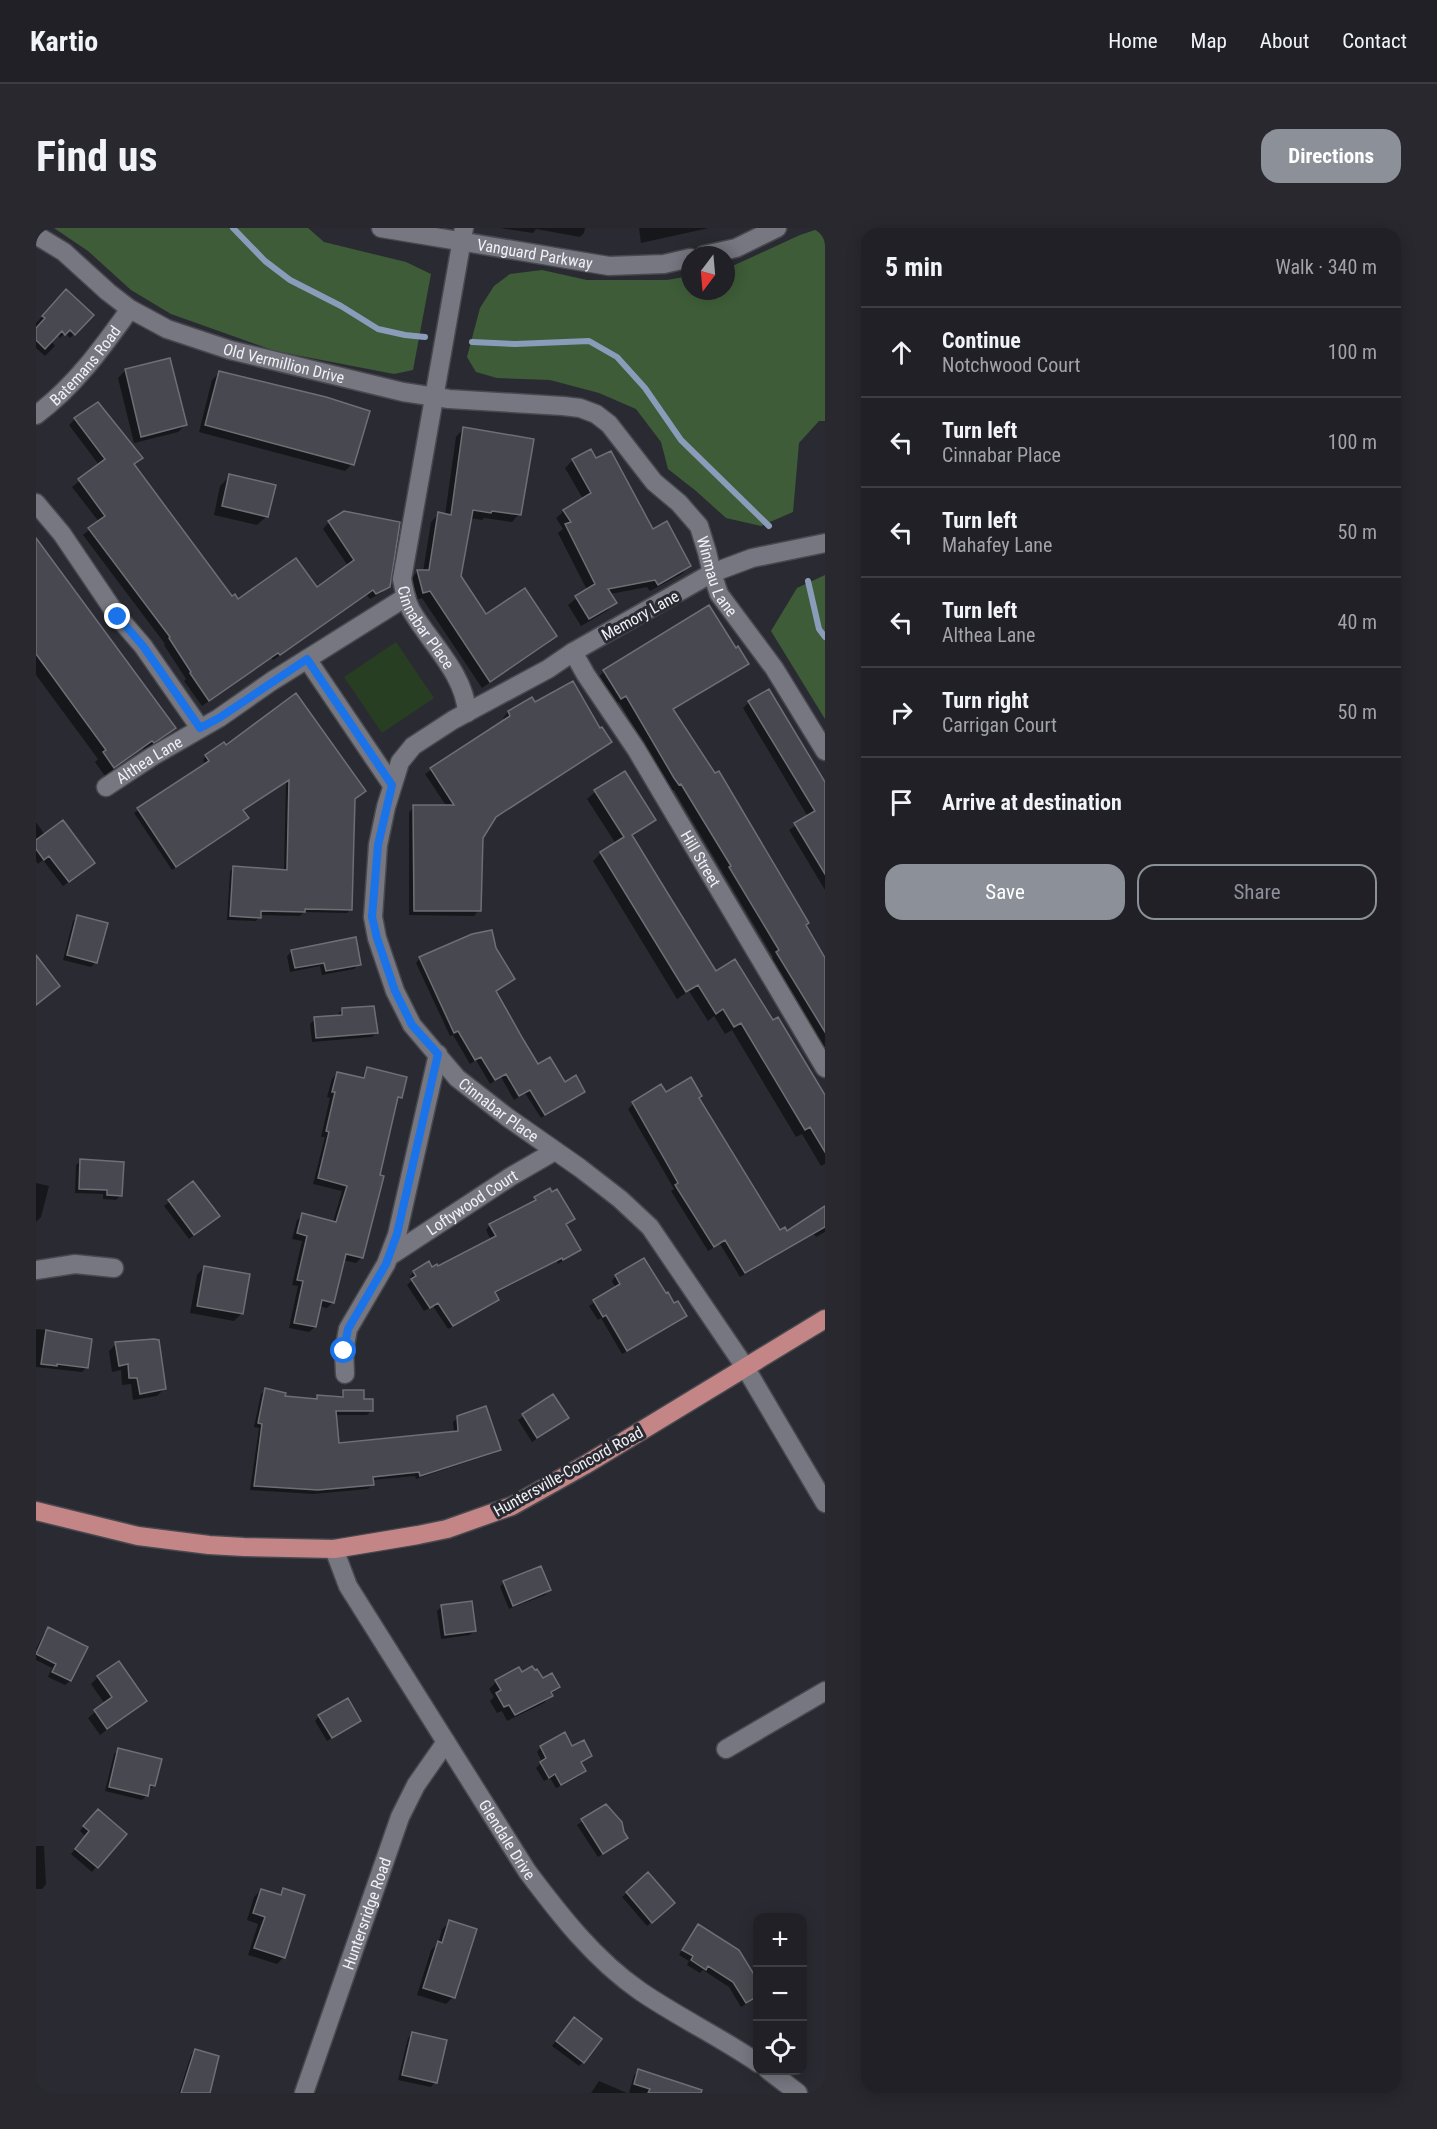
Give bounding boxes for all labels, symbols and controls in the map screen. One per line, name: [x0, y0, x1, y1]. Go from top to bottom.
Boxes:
text: Kartio: [30, 25, 98, 58]
text: Home: [1108, 29, 1158, 53]
text: Map: [1191, 29, 1227, 53]
text: About: [1260, 29, 1309, 53]
text: Contact: [1342, 29, 1407, 53]
button: Directions: [1261, 129, 1401, 183]
text: Find us: [36, 132, 157, 181]
street label: Vanguard Parkway: [476, 235, 594, 273]
north arrow: [681, 246, 735, 300]
text: 5 min: [885, 252, 943, 282]
text: Walk · 340 m: [1276, 255, 1377, 279]
street label: Batemans Road: [46, 322, 125, 410]
text: Continue: [942, 328, 1021, 353]
icon: ahead: [885, 336, 918, 369]
street label: Old Vermillion Drive: [221, 339, 346, 387]
text: 100 m: [1328, 340, 1377, 364]
text: Notchwood Court: [942, 353, 1080, 377]
text: Turn left: [942, 418, 1017, 443]
icon: left: [885, 426, 918, 459]
text: 100 m: [1328, 430, 1377, 454]
text: Cinnabar Place: [942, 443, 1061, 467]
text: Turn left: [942, 508, 1017, 533]
icon: left: [885, 516, 918, 549]
text: 50 m: [1338, 520, 1377, 544]
text: Mahafey Lane: [942, 533, 1052, 557]
street label: Winmau Lane: [693, 534, 741, 620]
street label: Cinnabar Place: [393, 584, 458, 673]
street label: Memory Lane: [598, 586, 682, 644]
text: Turn left: [942, 598, 1017, 623]
route end: [104, 603, 130, 629]
icon: left: [885, 606, 918, 639]
text: 40 m: [1338, 610, 1377, 634]
text: Althea Lane: [942, 623, 1035, 647]
text: Turn right: [942, 688, 1029, 713]
icon: right: [885, 696, 918, 729]
text: 50 m: [1338, 700, 1377, 724]
text: Carrigan Court: [942, 713, 1057, 737]
street label: Althea Lane: [112, 732, 186, 788]
icon: arrive: [885, 786, 918, 819]
text: Arrive at destination: [942, 790, 1122, 815]
street label: Hill Street: [676, 827, 725, 891]
button: Save: [885, 864, 1125, 920]
button: Share: [1137, 864, 1377, 920]
street label: Cinnabar Place: [455, 1074, 542, 1146]
street label: Loftywood Court: [423, 1166, 521, 1239]
route start: [330, 1337, 356, 1363]
street label: Huntersville-Concord Road: [490, 1422, 646, 1520]
street label: Glendale Drive: [475, 1796, 539, 1884]
street label: Huntersridge Road: [339, 1855, 395, 1972]
map controls: [753, 1913, 807, 2075]
button: +: [753, 1913, 807, 1967]
button: −: [753, 1967, 807, 2021]
button: locate: [753, 2021, 807, 2075]

